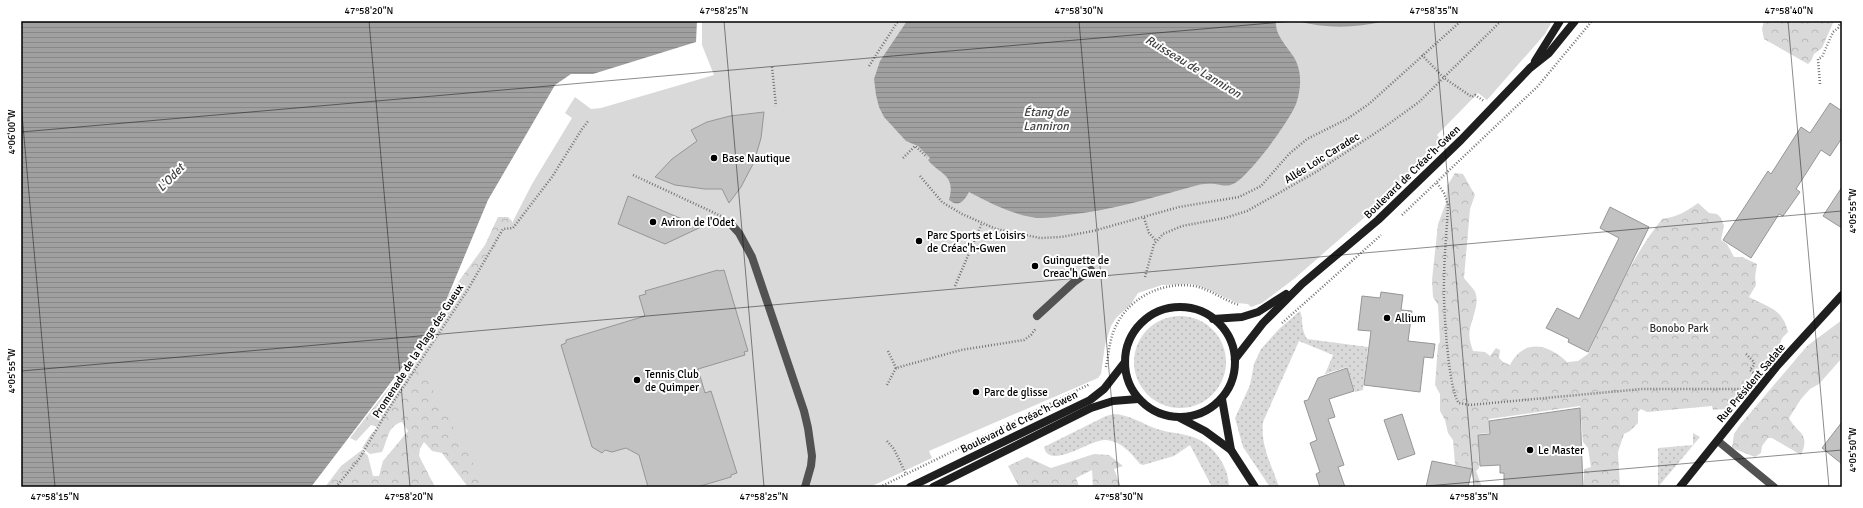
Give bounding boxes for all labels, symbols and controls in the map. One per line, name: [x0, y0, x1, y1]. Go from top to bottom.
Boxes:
text: 47°58'20"N: [345, 5, 393, 17]
text: 47°58'25"N: [700, 5, 748, 17]
text: 47°58'30"N: [1055, 5, 1103, 17]
text: 47°58'35"N: [1410, 5, 1458, 17]
text: 47°58'40"N: [1765, 5, 1813, 17]
water label: Ruisseau de Lanniron: [1142, 32, 1244, 102]
water label: Étang de Lanniron: [1023, 105, 1069, 134]
text: 4°06'00"W: [6, 109, 18, 155]
street label: Boulevard de Créac'h-Gwen: [1361, 123, 1463, 221]
street label: Allée Loic Caradec: [1282, 130, 1362, 186]
place label: Base Nautique: [722, 152, 790, 165]
marker: Base Nautique: [709, 153, 719, 163]
water label: L'Odet: [154, 160, 189, 195]
text: 4°05'55"W: [1847, 188, 1859, 234]
place label: Aviron de l'Odet: [661, 216, 735, 229]
marker: Aviron de l'Odet: [648, 217, 658, 227]
place label: Parc Sports et Loisirs de Créac'h-Gwen: [927, 229, 1026, 255]
marker: Parc Sports et Loisirs de Créac'h-Gwen: [914, 236, 924, 246]
place label: Guinguette de Creac'h Gwen: [1043, 254, 1109, 280]
marker: Guinguette de Creac'h Gwen: [1030, 261, 1040, 271]
street label: Promenade de la Plage des Gueux: [370, 282, 466, 420]
place label: Allium: [1395, 312, 1426, 325]
marker: Allium: [1382, 313, 1392, 323]
park label: Bonobo Park: [1649, 322, 1709, 335]
street label: Rue Président Sadate: [1714, 341, 1788, 425]
text: 4°05'55"W: [6, 348, 18, 394]
place label: Tennis Club de Quimper: [645, 368, 699, 394]
marker: Tennis Club de Quimper: [632, 375, 642, 385]
place label: Parc de glisse: [984, 386, 1048, 399]
marker: Parc de glisse: [971, 387, 981, 397]
street label: Boulevard de Créac'h-Gwen: [958, 388, 1080, 456]
text: 4°05'50"W: [1847, 427, 1859, 473]
place label: Le Master: [1538, 444, 1584, 457]
marker: Le Master: [1525, 445, 1535, 455]
text: 47°58'15"N: [31, 491, 79, 503]
text: 47°58'20"N: [385, 491, 433, 503]
text: 47°58'25"N: [740, 491, 788, 503]
text: 47°58'30"N: [1095, 491, 1143, 503]
text: 47°58'35"N: [1450, 491, 1498, 503]

